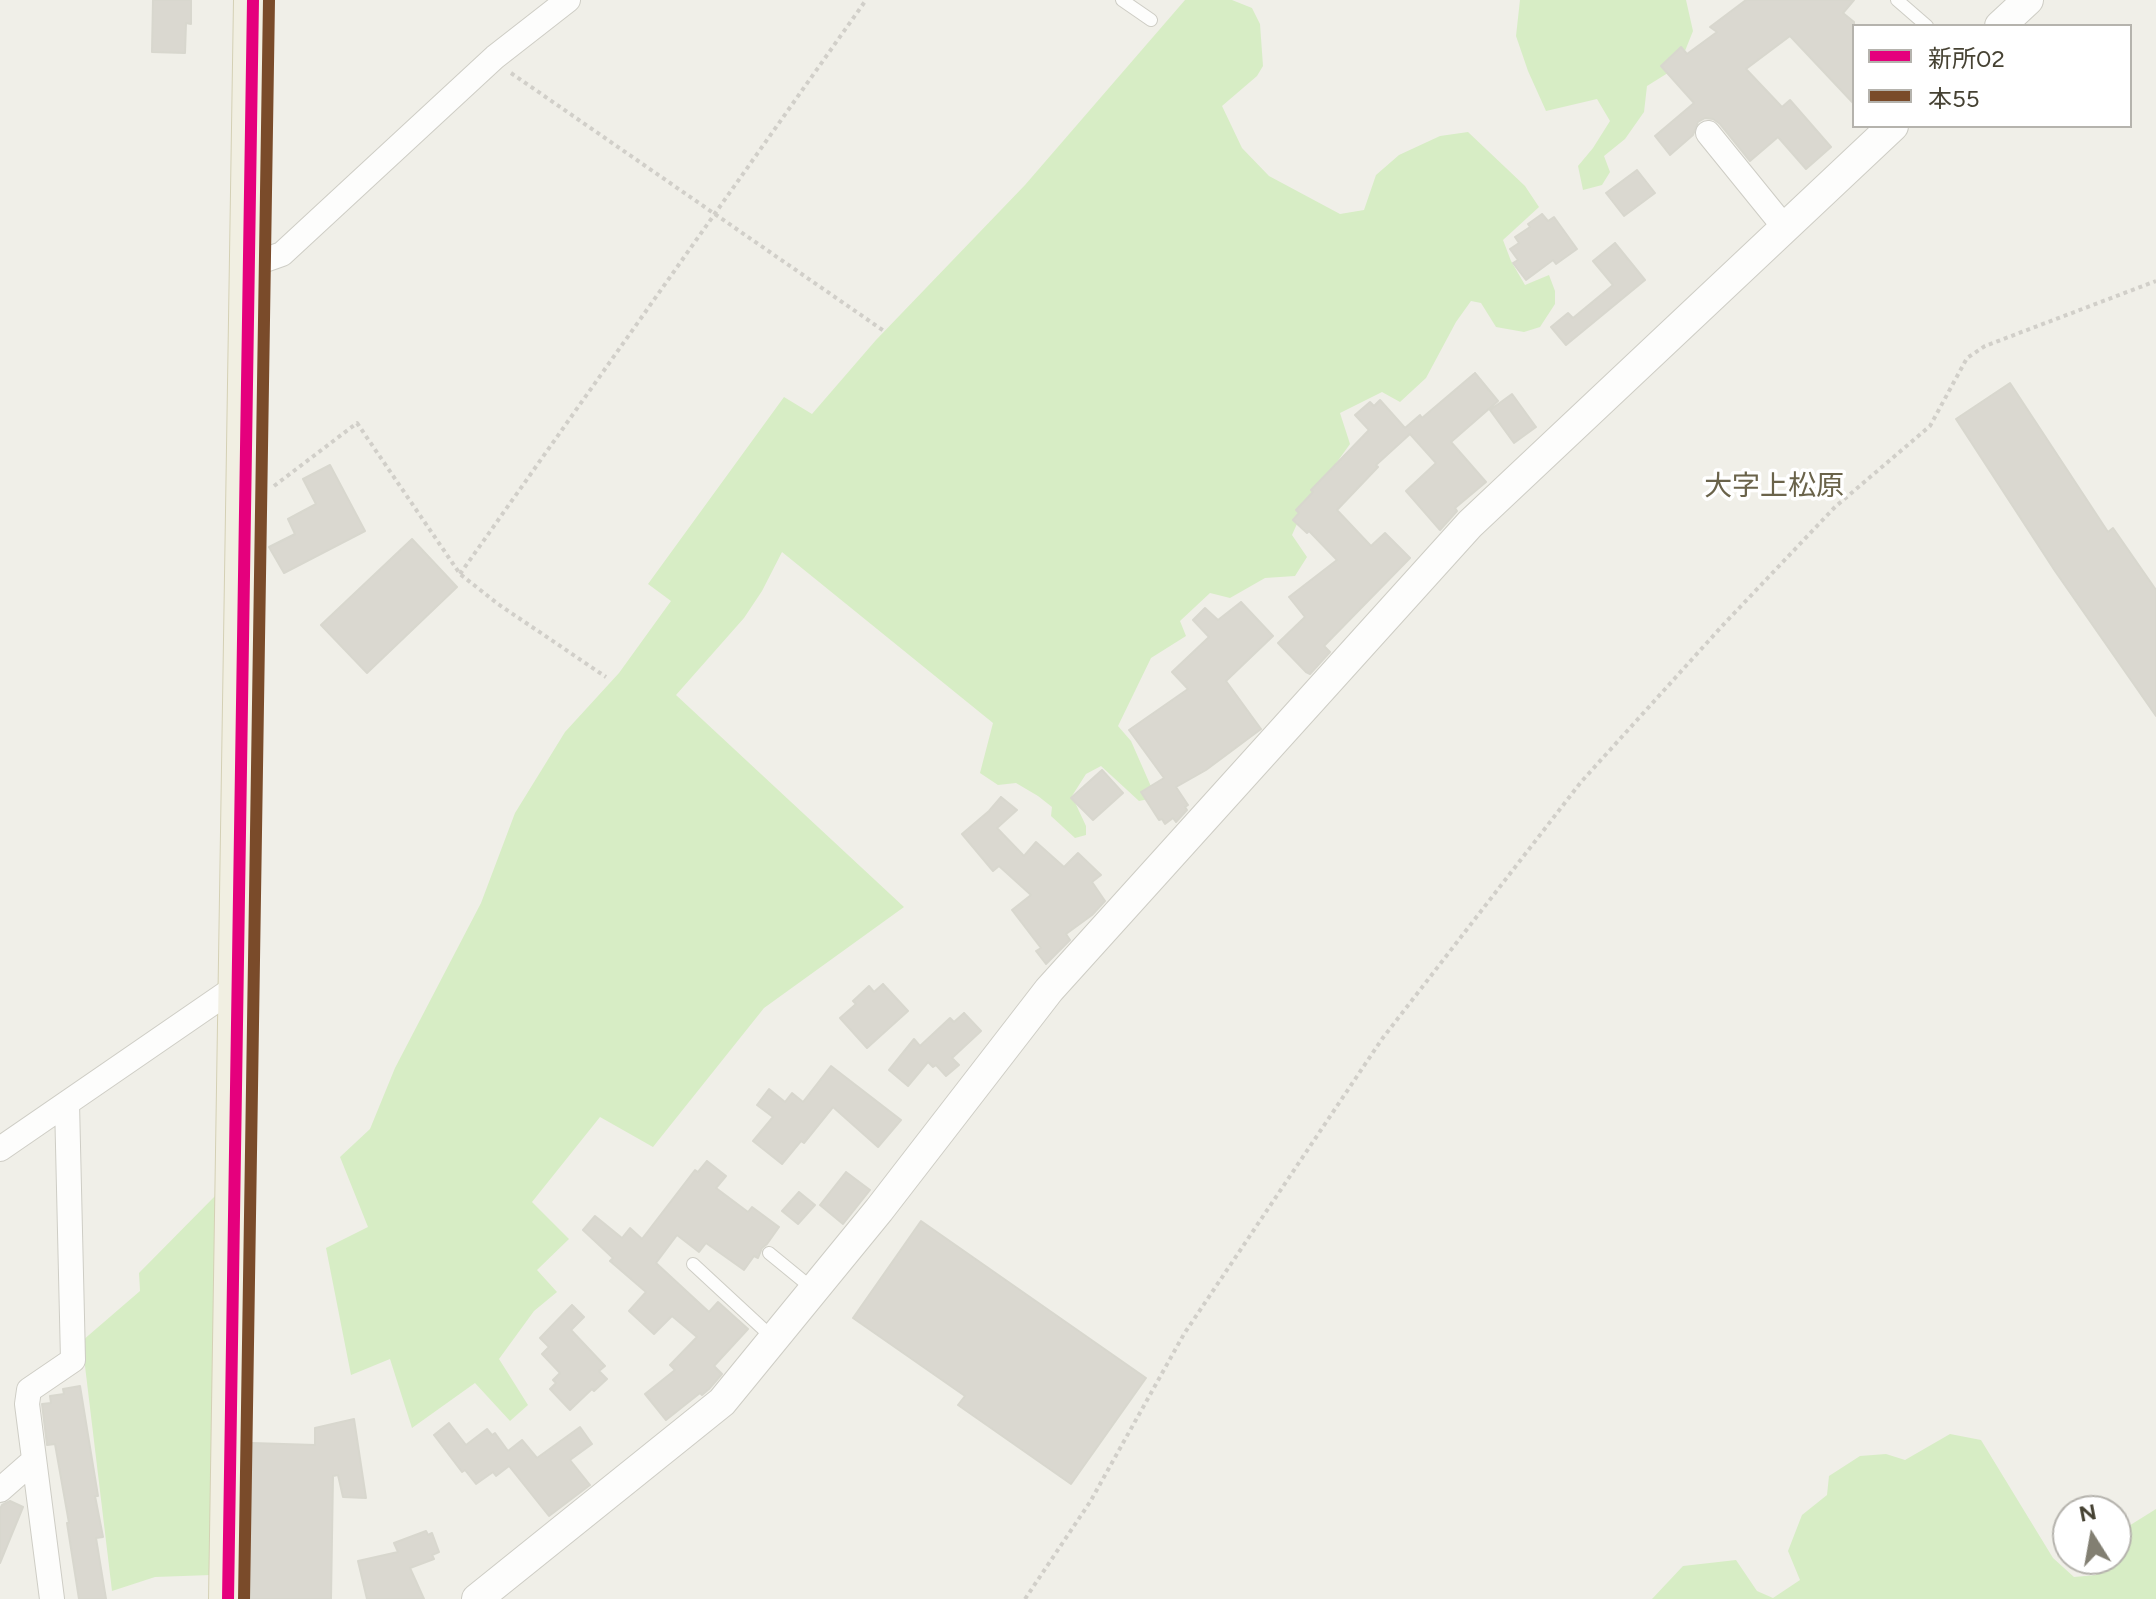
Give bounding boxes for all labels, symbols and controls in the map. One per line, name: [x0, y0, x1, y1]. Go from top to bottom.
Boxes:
legend: [1852, 24, 2132, 128]
text: 新所02: [1928, 44, 2005, 73]
text: 本55: [1928, 84, 1980, 113]
district label: 大字上松原: [1704, 470, 1844, 504]
north arrow: [2052, 1495, 2132, 1575]
text: N: [2077, 1498, 2099, 1528]

